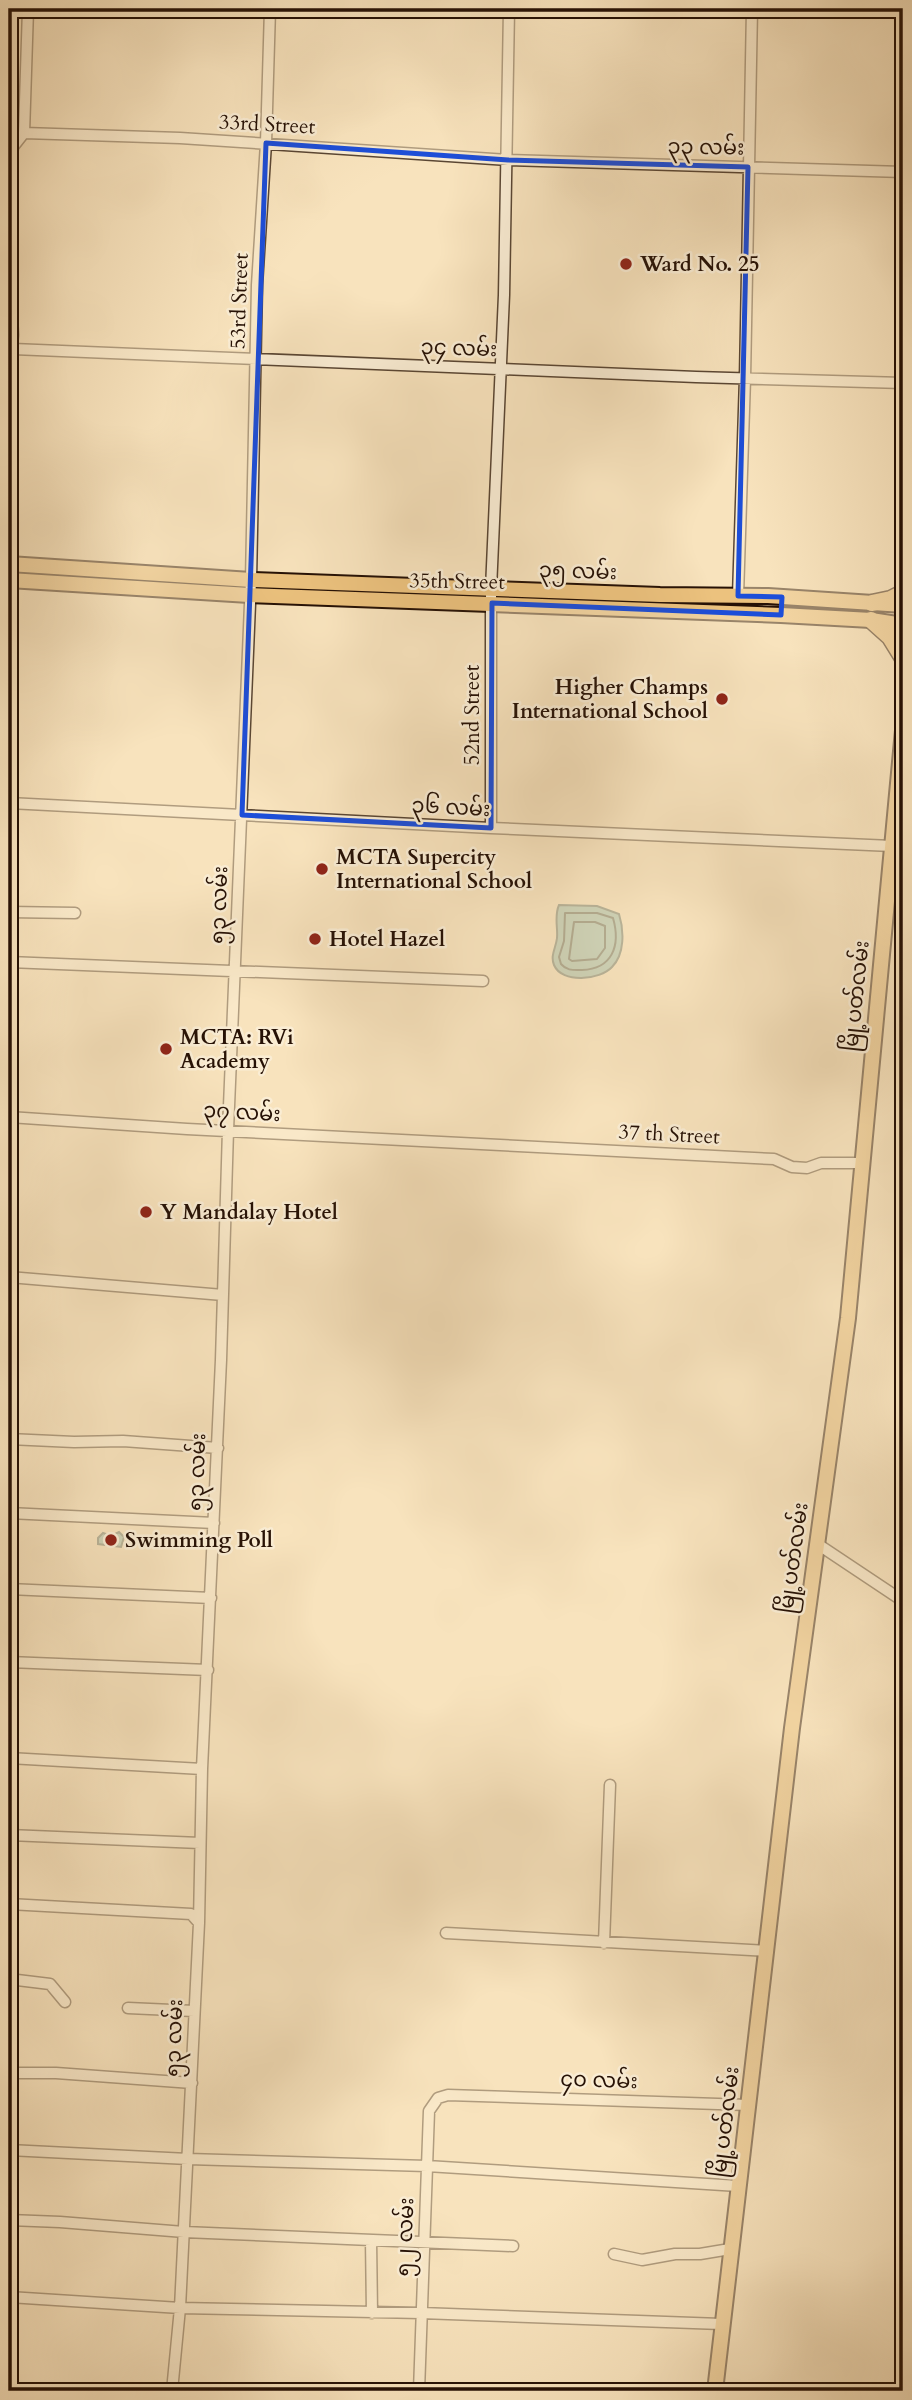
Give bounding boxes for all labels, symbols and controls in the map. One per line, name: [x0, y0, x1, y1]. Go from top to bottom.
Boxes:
street label: 33rd Street: [218, 107, 316, 142]
street label: ၃၃ လမ်း: [667, 130, 745, 165]
place label: Ward No. 25: [639, 250, 760, 279]
street label: 53rd Street: [223, 252, 256, 350]
marker: Ward No. 25: [618, 256, 634, 272]
street label: ၃၄ လမ်း: [420, 331, 498, 366]
street label: ၃၅ လမ်း: [538, 554, 617, 589]
street label: 35th Street: [409, 566, 506, 597]
street label: 52nd Street: [458, 664, 487, 765]
place label: Higher Champs International School: [512, 673, 708, 726]
marker: Higher Champs International School: [714, 691, 730, 707]
street label: ၃၆ လမ်း: [411, 789, 491, 826]
place label: MCTA Supercity International School: [336, 843, 532, 896]
marker: MCTA Supercity International School: [314, 861, 330, 877]
street label: ၅၃ လမ်း: [202, 866, 237, 945]
place label: Hotel Hazel: [329, 925, 445, 954]
marker: Hotel Hazel: [307, 931, 323, 947]
street label: မြို့ပတ်လမ်း: [834, 939, 879, 1053]
place label: MCTA: RVi Academy: [180, 1023, 294, 1076]
marker: MCTA: RVi Academy: [158, 1041, 174, 1057]
street label: ၃၇ လမ်း: [203, 1094, 281, 1131]
street label: 37 th Street: [618, 1117, 721, 1152]
place label: Y Mandalay Hotel: [160, 1198, 338, 1227]
marker: Y Mandalay Hotel: [138, 1204, 154, 1220]
street label: ၅၃ လမ်း: [180, 1433, 215, 1512]
street label: မြို့ပတ်လမ်း: [769, 1500, 818, 1616]
place label: Swimming Poll: [125, 1526, 273, 1555]
marker: Swimming Poll: [103, 1532, 119, 1548]
street label: ၅၃ လမ်း: [157, 1999, 192, 2078]
street label: ၄၀ လမ်း: [560, 2063, 638, 2098]
street label: မြို့ပတ်လမ်း: [702, 2065, 749, 2180]
street label: ၅၂ လမ်း: [388, 2197, 423, 2277]

